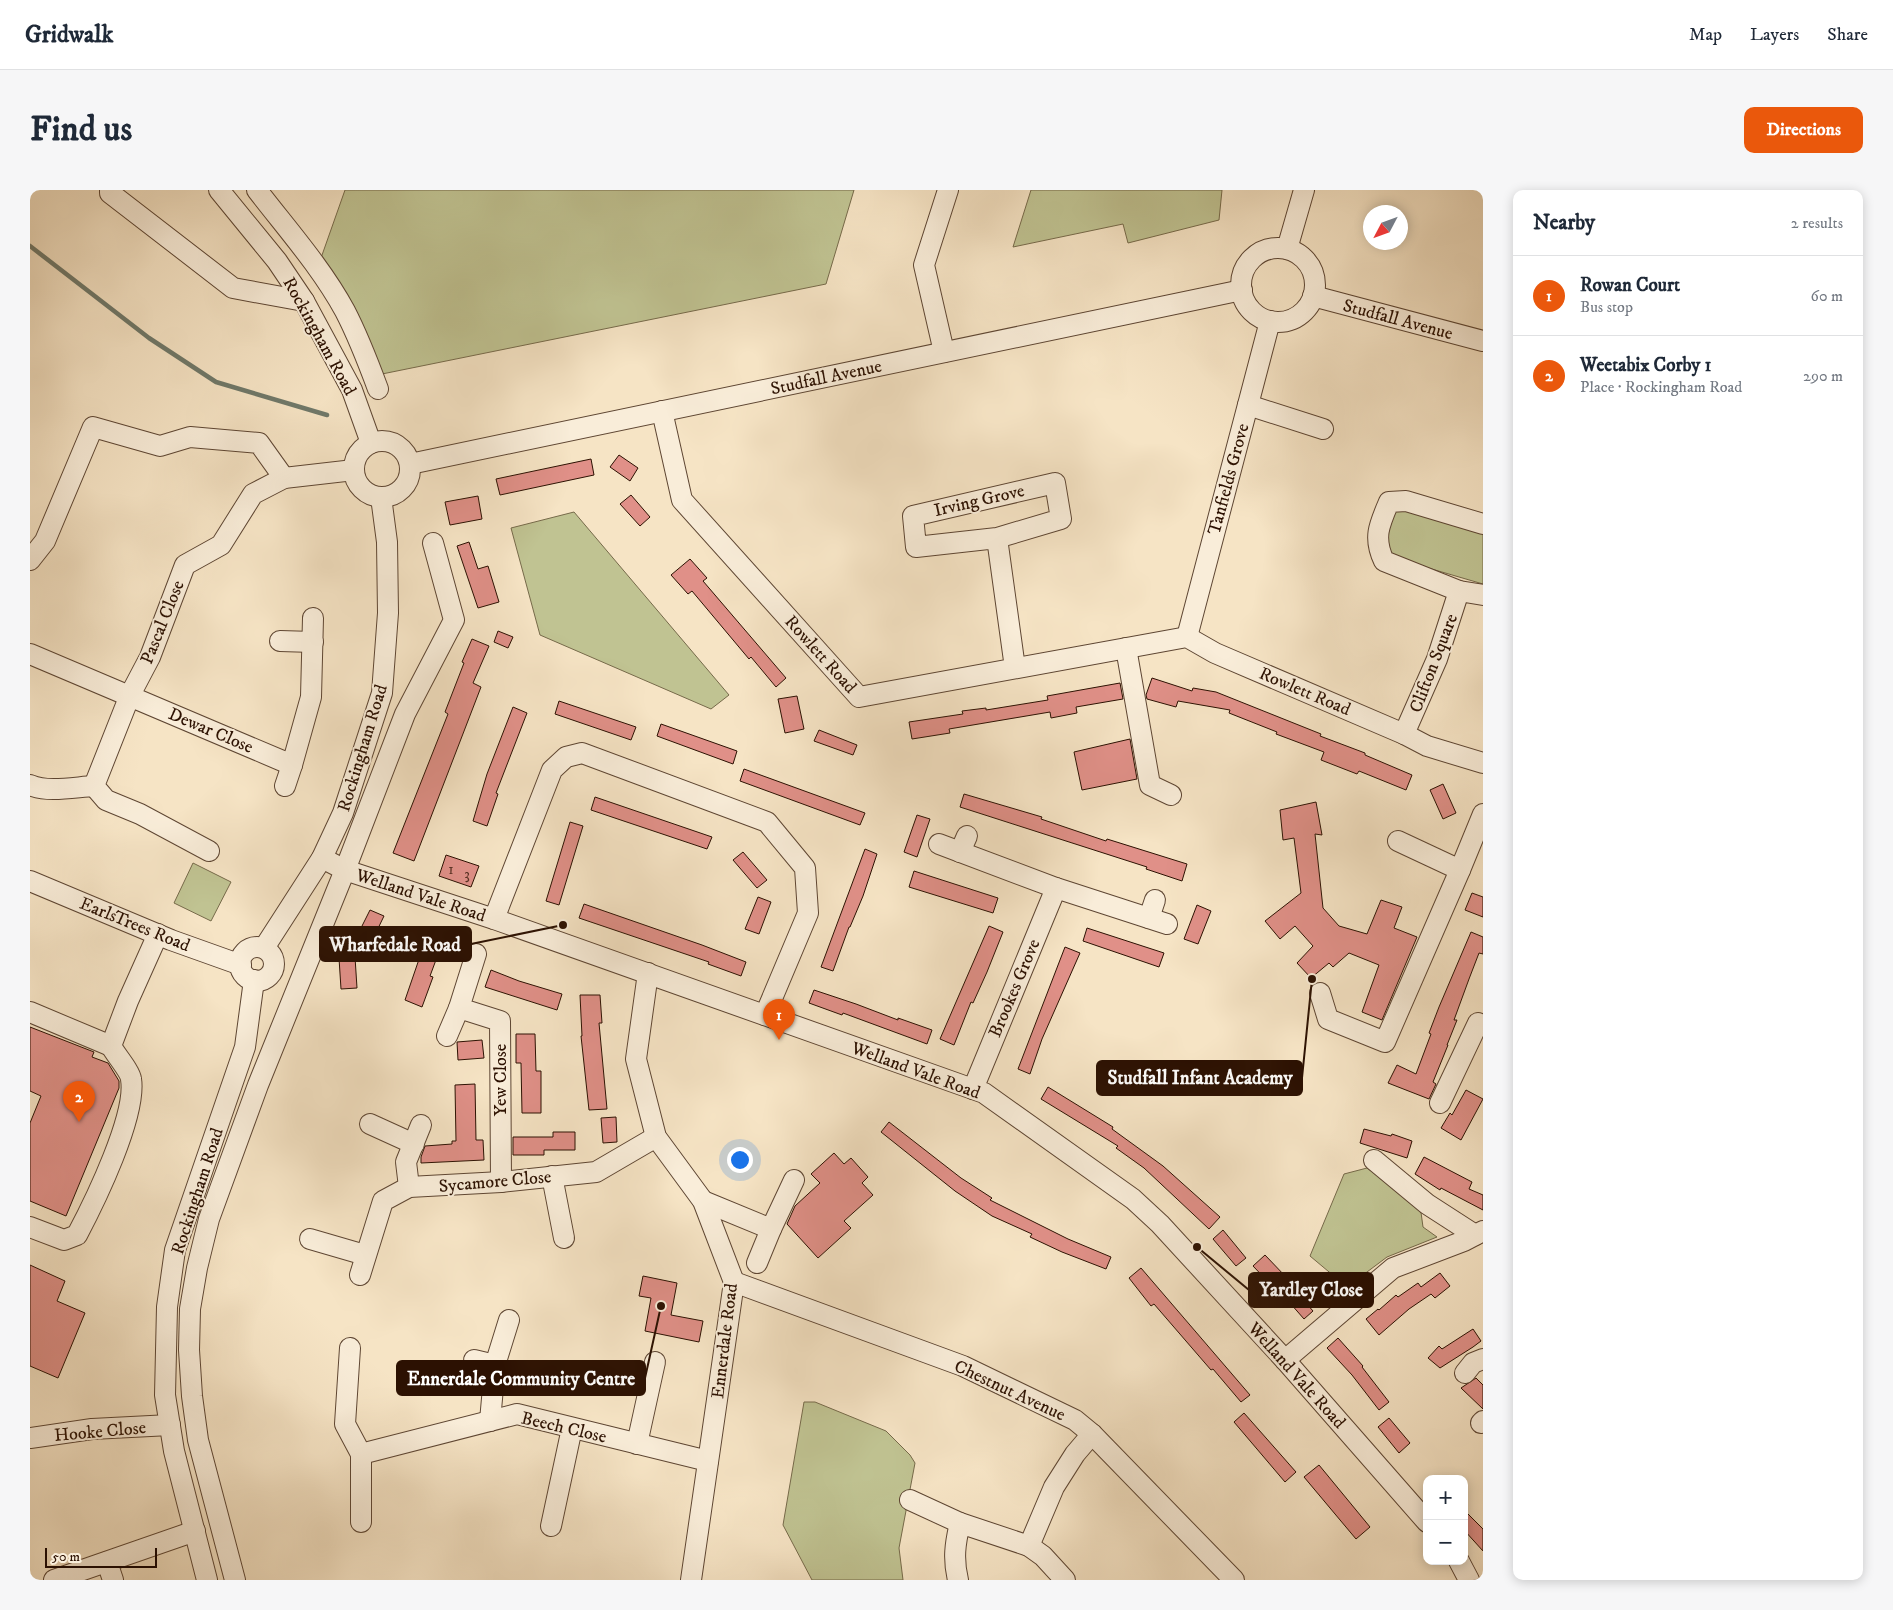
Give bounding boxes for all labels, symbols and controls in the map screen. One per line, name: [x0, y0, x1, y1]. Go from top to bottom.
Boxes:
text: Gridwalk: [25, 20, 113, 50]
text: Map: [1689, 24, 1722, 46]
text: Layers: [1750, 24, 1799, 46]
text: Share: [1827, 24, 1868, 46]
button: Directions: [1744, 107, 1863, 153]
text: Find us: [30, 108, 132, 152]
north arrow: [1363, 205, 1408, 250]
text: Nearby: [1533, 210, 1595, 236]
text: 2 results: [1791, 213, 1843, 233]
street label: Rockingham Road: [278, 273, 361, 399]
text: Rowan Court: [1580, 274, 1680, 297]
text: 1: [1546, 286, 1552, 306]
text: 60 m: [1811, 286, 1843, 306]
street label: Studfall Avenue: [1340, 295, 1455, 345]
text: Bus stop: [1580, 297, 1633, 317]
text: Weetabix Corby 1: [1580, 354, 1711, 377]
street label: Studfall Avenue: [769, 355, 884, 400]
text: 2: [1545, 366, 1553, 386]
text: 290 m: [1803, 366, 1843, 386]
text: Place · Rockingham Road: [1580, 377, 1742, 397]
street label: Tanfields Grove: [1204, 421, 1254, 537]
street label: Irving Grove: [932, 480, 1027, 522]
street label: Pascal Close: [136, 577, 190, 667]
street label: Rowlett Road: [780, 611, 861, 698]
street label: Clifton Square: [1405, 611, 1463, 716]
street label: Rowlett Road: [1256, 663, 1354, 721]
street label: Rockingham Road: [333, 682, 393, 815]
street label: Dewar Close: [165, 703, 256, 759]
house number: 1: [448, 860, 454, 879]
street label: Welland Vale Road: [352, 864, 489, 927]
house number: 3: [464, 865, 470, 884]
street label: EarlsTrees Road: [76, 893, 193, 957]
callout: Wharfedale Road: [320, 927, 471, 961]
text: Wharfedale Road: [328, 934, 461, 957]
street label: Brookes Grove: [984, 936, 1046, 1041]
pin: 1: [763, 999, 795, 1040]
street label: Welland Vale Road: [847, 1037, 983, 1104]
street label: Yew Close: [490, 1044, 512, 1116]
callout: Studfall Infant Academy: [1097, 1061, 1302, 1095]
text: Studfall Infant Academy: [1107, 1067, 1293, 1090]
pin: 2: [63, 1081, 95, 1122]
street label: Rockingham Road: [167, 1125, 229, 1257]
your location: [727, 1147, 753, 1173]
street label: Sycamore Close: [438, 1166, 552, 1198]
callout: Yardley Close: [1249, 1273, 1373, 1307]
text: Yardley Close: [1258, 1279, 1363, 1302]
street label: Ennerdale Road: [707, 1282, 743, 1400]
street label: Welland Vale Road: [1242, 1317, 1350, 1433]
street label: Chestnut Avenue: [950, 1356, 1069, 1426]
callout: Ennerdale Community Centre: [397, 1361, 645, 1395]
text: Ennerdale Community Centre: [407, 1368, 635, 1391]
street label: Beech Close: [519, 1407, 609, 1448]
street label: Hooke Close: [53, 1417, 147, 1447]
map controls: [1423, 1475, 1468, 1565]
button: +: [1423, 1475, 1468, 1520]
button: −: [1423, 1520, 1468, 1565]
scale bar: [45, 1545, 158, 1568]
text: 50 m: [52, 1548, 80, 1566]

